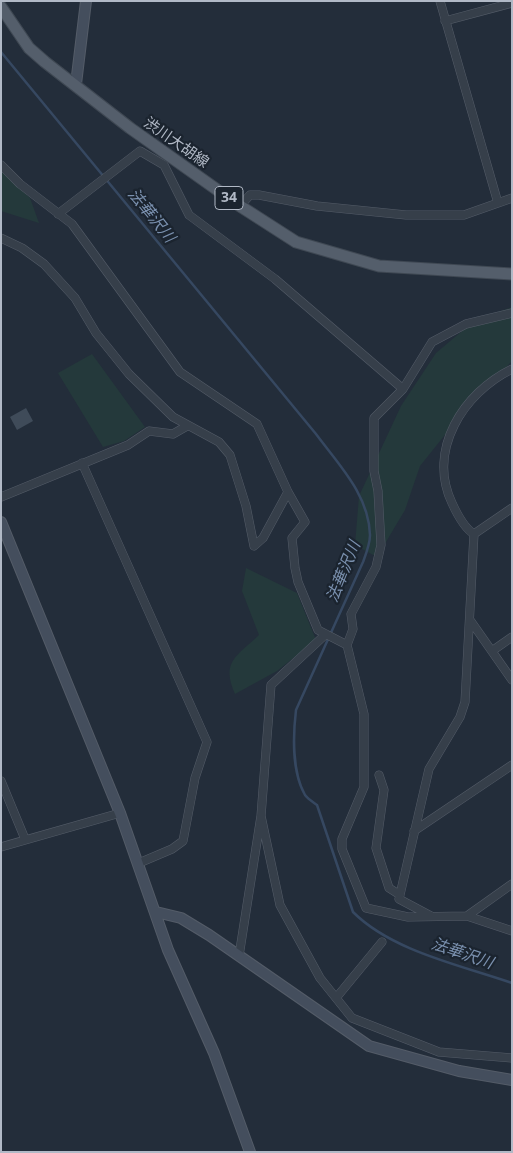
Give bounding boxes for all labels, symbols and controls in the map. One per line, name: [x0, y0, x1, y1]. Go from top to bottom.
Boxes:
street label: 渋川大胡線: [140, 114, 212, 172]
water label: 法華沢川: [123, 185, 179, 247]
road number: 34: [215, 187, 243, 210]
water label: 法華沢川: [323, 539, 365, 605]
water label: 法華沢川: [429, 935, 495, 973]

